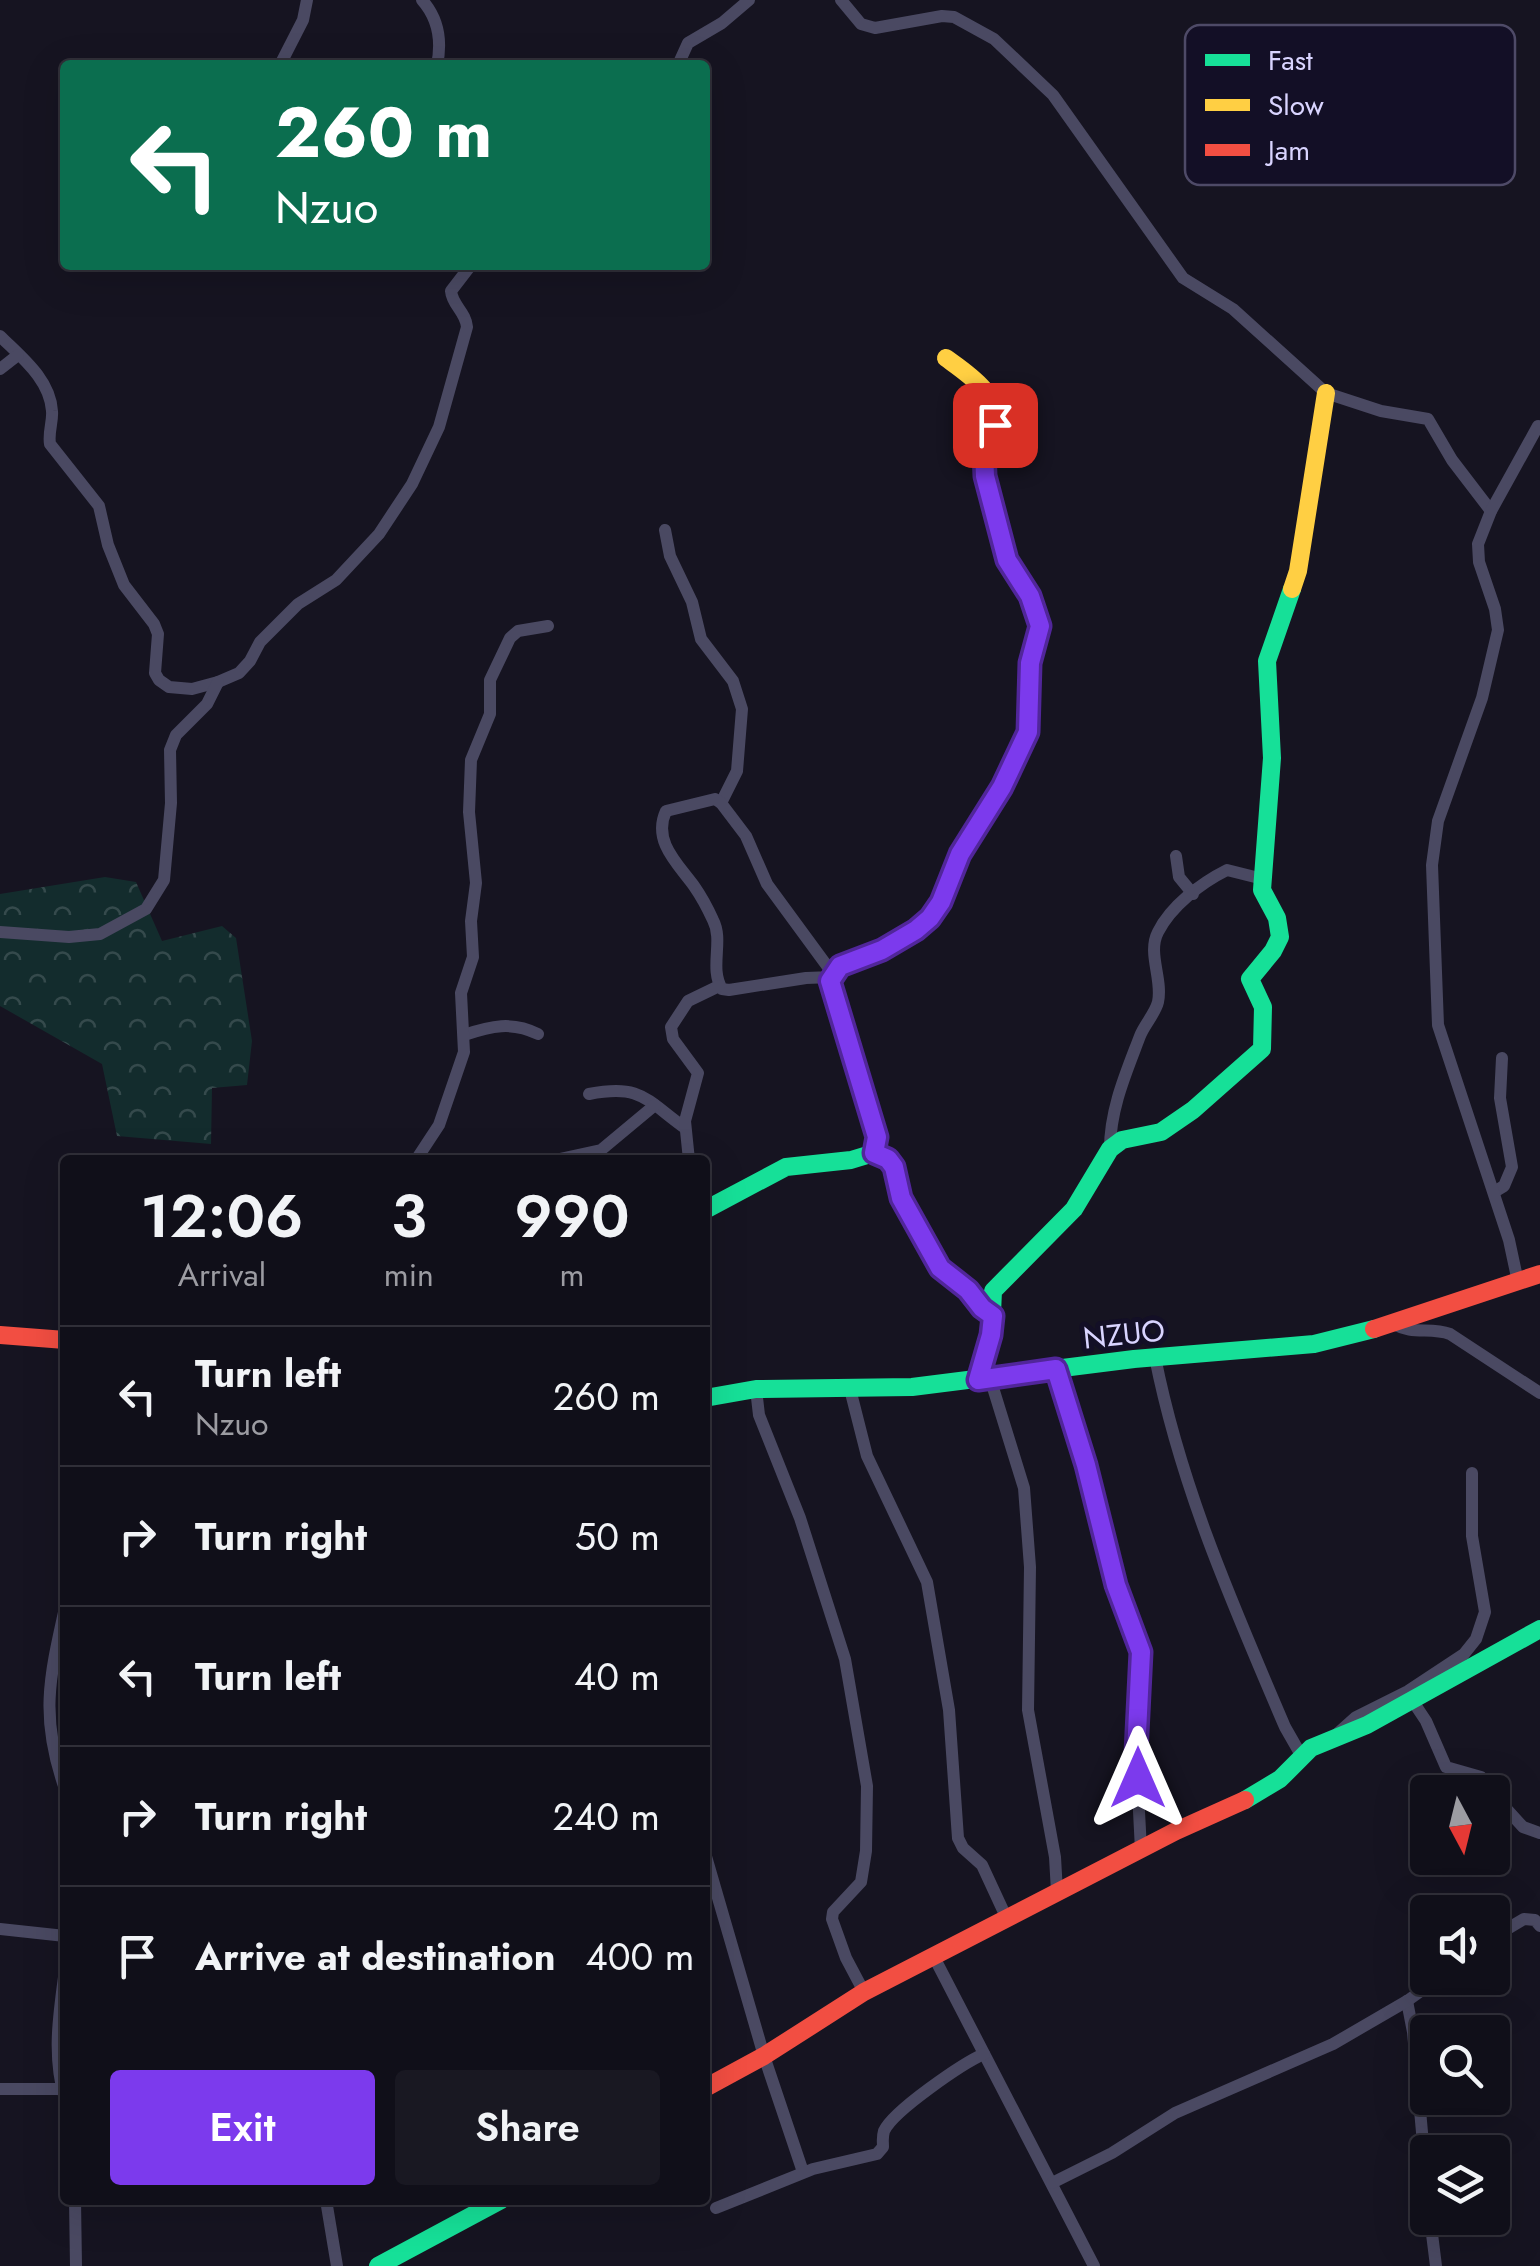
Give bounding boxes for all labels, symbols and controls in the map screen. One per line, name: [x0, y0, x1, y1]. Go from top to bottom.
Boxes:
legend: [1185, 25, 1515, 185]
text: Fast: [1268, 40, 1313, 81]
text: 260 m: [275, 82, 493, 183]
text: Slow: [1268, 85, 1324, 126]
icon: left: [110, 100, 240, 230]
text: Jam: [1264, 130, 1310, 171]
text: Nzuo: [275, 175, 378, 240]
pin: [953, 383, 1038, 468]
icon: arrive: [968, 398, 1023, 453]
text: 12:06: [140, 1173, 303, 1260]
text: 3: [391, 1173, 427, 1260]
text: 990: [514, 1173, 630, 1260]
text: Arrival: [178, 1252, 266, 1298]
text: min: [384, 1252, 434, 1298]
text: m: [559, 1252, 584, 1298]
street label: NZUO: [1081, 1308, 1167, 1360]
text: Turn left: [195, 1346, 341, 1401]
icon: left: [110, 1369, 165, 1424]
text: 260 m: [553, 1369, 660, 1424]
text: Nzuo: [195, 1401, 268, 1447]
icon: right: [110, 1509, 165, 1564]
text: Turn right: [195, 1509, 367, 1564]
text: 50 m: [575, 1509, 660, 1564]
icon: left: [110, 1649, 165, 1704]
text: Turn left: [195, 1649, 341, 1704]
text: 40 m: [574, 1649, 660, 1704]
position arrow: [1086, 1726, 1190, 1830]
north arrow: [1410, 1775, 1510, 1875]
map controls: [1410, 1775, 1510, 2235]
icon: right: [110, 1789, 165, 1844]
text: Turn right: [195, 1789, 367, 1844]
text: 240 m: [552, 1789, 660, 1844]
button: sound: [1410, 1895, 1510, 1995]
icon: arrive: [110, 1929, 165, 1984]
text: Arrive at destination: [195, 1929, 556, 1984]
text: 400 m: [586, 1929, 694, 1984]
button: search: [1410, 2015, 1510, 2115]
button: Exit: [110, 2070, 375, 2185]
button: Share: [395, 2070, 660, 2185]
button: layers: [1410, 2135, 1510, 2235]

